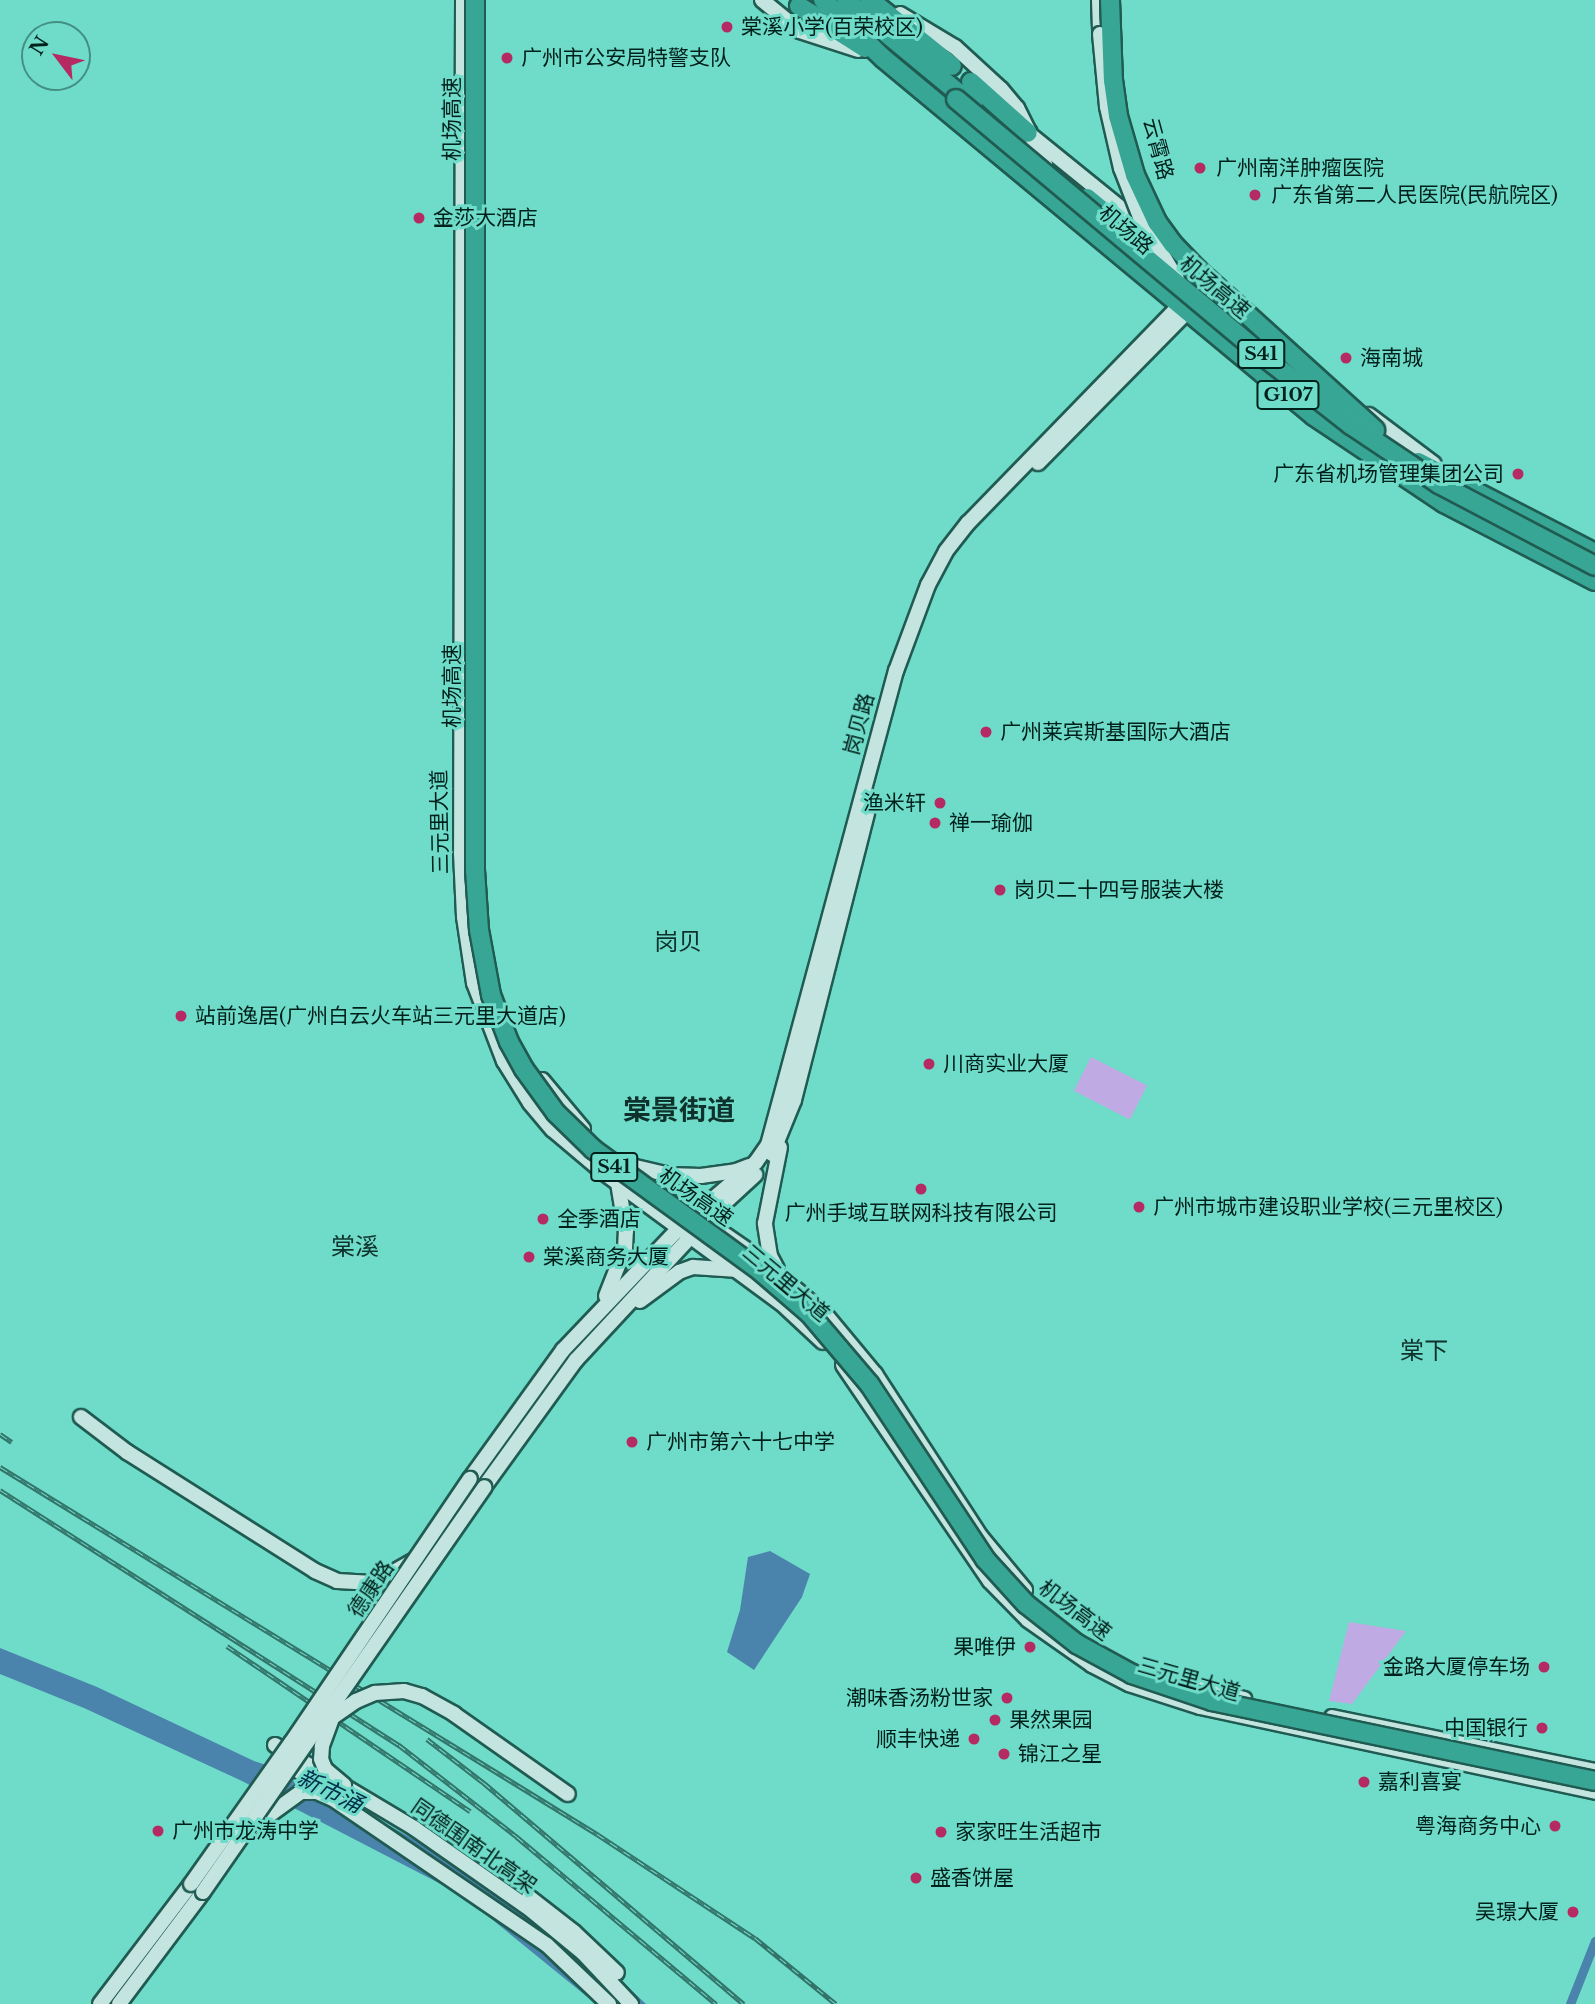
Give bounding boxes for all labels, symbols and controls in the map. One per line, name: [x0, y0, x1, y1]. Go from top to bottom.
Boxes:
place label: 棠溪小学(百荣校区): [741, 14, 923, 40]
marker: 棠溪小学(百荣校区): [719, 19, 735, 35]
north arrow: [21, 21, 91, 91]
text: N: [25, 32, 54, 59]
place label: 广州市公安局特警支队: [521, 45, 731, 71]
marker: 广州市公安局特警支队: [499, 50, 515, 66]
street label: 机场高速: [439, 77, 465, 161]
street label: 云霄路: [1138, 115, 1178, 183]
place label: 广州南洋肿瘤医院: [1216, 155, 1384, 181]
marker: 广州南洋肿瘤医院: [1190, 158, 1210, 178]
place label: 广东省第二人民医院(民航院区): [1271, 182, 1558, 208]
marker: 广东省第二人民医院(民航院区): [1245, 185, 1265, 205]
street label: 机场路: [1094, 200, 1158, 260]
place label: 金莎大酒店: [433, 205, 538, 231]
marker: 金莎大酒店: [411, 210, 427, 226]
street label: 机场高速: [1175, 250, 1255, 324]
road number: S41: [1236, 338, 1286, 370]
place label: 海南城: [1360, 345, 1423, 371]
marker: 海南城: [1338, 350, 1354, 366]
road number: G107: [1255, 380, 1321, 410]
place label: 广东省机场管理集团公司: [1273, 461, 1504, 487]
marker: 广东省机场管理集团公司: [1510, 466, 1526, 482]
street label: 机场高速: [439, 644, 465, 728]
street label: 岗贝路: [839, 690, 879, 758]
place label: 广州莱宾斯基国际大酒店: [1000, 719, 1231, 745]
marker: 广州莱宾斯基国际大酒店: [978, 724, 994, 740]
street label: 三元里大道: [426, 769, 454, 875]
place label: 渔米轩: [863, 790, 926, 816]
marker: 渔米轩: [932, 795, 948, 811]
place label: 禅一瑜伽: [949, 810, 1033, 836]
marker: 禅一瑜伽: [927, 815, 943, 831]
place label: 岗贝二十四号服装大楼: [1014, 877, 1224, 903]
marker: 岗贝二十四号服装大楼: [992, 882, 1008, 898]
district label: 岗贝: [654, 928, 702, 956]
place label: 站前逸居(广州白云火车站三元里大道店): [195, 1003, 566, 1029]
marker: 站前逸居(广州白云火车站三元里大道店): [173, 1008, 189, 1024]
place label: 川商实业大厦: [943, 1051, 1069, 1077]
marker: 川商实业大厦: [921, 1056, 937, 1072]
district label: 棠景街道: [623, 1094, 735, 1128]
road number: S41: [590, 1152, 638, 1182]
street label: 机场高速: [654, 1163, 738, 1231]
marker: 广州手域互联网科技有限公司: [913, 1181, 929, 1197]
place label: 广州市城市建设职业学校(三元里校区): [1153, 1194, 1503, 1220]
marker: 广州市城市建设职业学校(三元里校区): [1131, 1199, 1147, 1215]
place label: 广州手域互联网科技有限公司: [785, 1200, 1057, 1226]
place label: 全季酒店: [557, 1206, 641, 1232]
marker: 全季酒店: [535, 1211, 551, 1227]
district label: 棠溪: [331, 1233, 379, 1261]
street label: 三元里大道: [738, 1240, 834, 1326]
place label: 棠溪商务大厦: [543, 1244, 669, 1270]
marker: 棠溪商务大厦: [521, 1249, 537, 1265]
district label: 棠下: [1400, 1337, 1448, 1365]
place label: 广州市第六十七中学: [646, 1429, 835, 1455]
marker: 广州市第六十七中学: [624, 1434, 640, 1450]
street label: 德康路: [343, 1556, 399, 1622]
street label: 机场高速: [1034, 1575, 1116, 1645]
place label: 果唯伊: [953, 1634, 1016, 1660]
marker: 果唯伊: [1022, 1639, 1038, 1655]
street label: 三元里大道: [1135, 1652, 1243, 1706]
place label: 金路大厦停车场: [1383, 1654, 1530, 1680]
marker: 金路大厦停车场: [1536, 1659, 1552, 1675]
place label: 潮味香汤粉世家: [846, 1685, 993, 1711]
marker: 潮味香汤粉世家: [999, 1690, 1015, 1706]
place label: 果然果园: [1009, 1707, 1093, 1733]
marker: 果然果园: [987, 1712, 1003, 1728]
place label: 中国银行: [1444, 1715, 1528, 1741]
marker: 中国银行: [1534, 1720, 1550, 1736]
place label: 顺丰快递: [876, 1726, 960, 1752]
marker: 顺丰快递: [966, 1731, 982, 1747]
place label: 锦江之星: [1018, 1741, 1102, 1767]
marker: 锦江之星: [996, 1746, 1012, 1762]
water label: 新市涌: [293, 1763, 367, 1819]
place label: 嘉利喜宴: [1378, 1769, 1462, 1795]
marker: 嘉利喜宴: [1356, 1774, 1372, 1790]
street label: 同德围南北高架: [407, 1794, 541, 1898]
place label: 粤海商务中心: [1415, 1813, 1541, 1839]
place label: 广州市龙涛中学: [172, 1818, 319, 1844]
marker: 粤海商务中心: [1547, 1818, 1563, 1834]
place label: 家家旺生活超市: [955, 1819, 1102, 1845]
marker: 广州市龙涛中学: [150, 1823, 166, 1839]
marker: 家家旺生活超市: [933, 1824, 949, 1840]
place label: 盛香饼屋: [930, 1865, 1014, 1891]
marker: 盛香饼屋: [908, 1870, 924, 1886]
place label: 吴璟大厦: [1475, 1899, 1559, 1925]
marker: 吴璟大厦: [1565, 1904, 1581, 1920]

